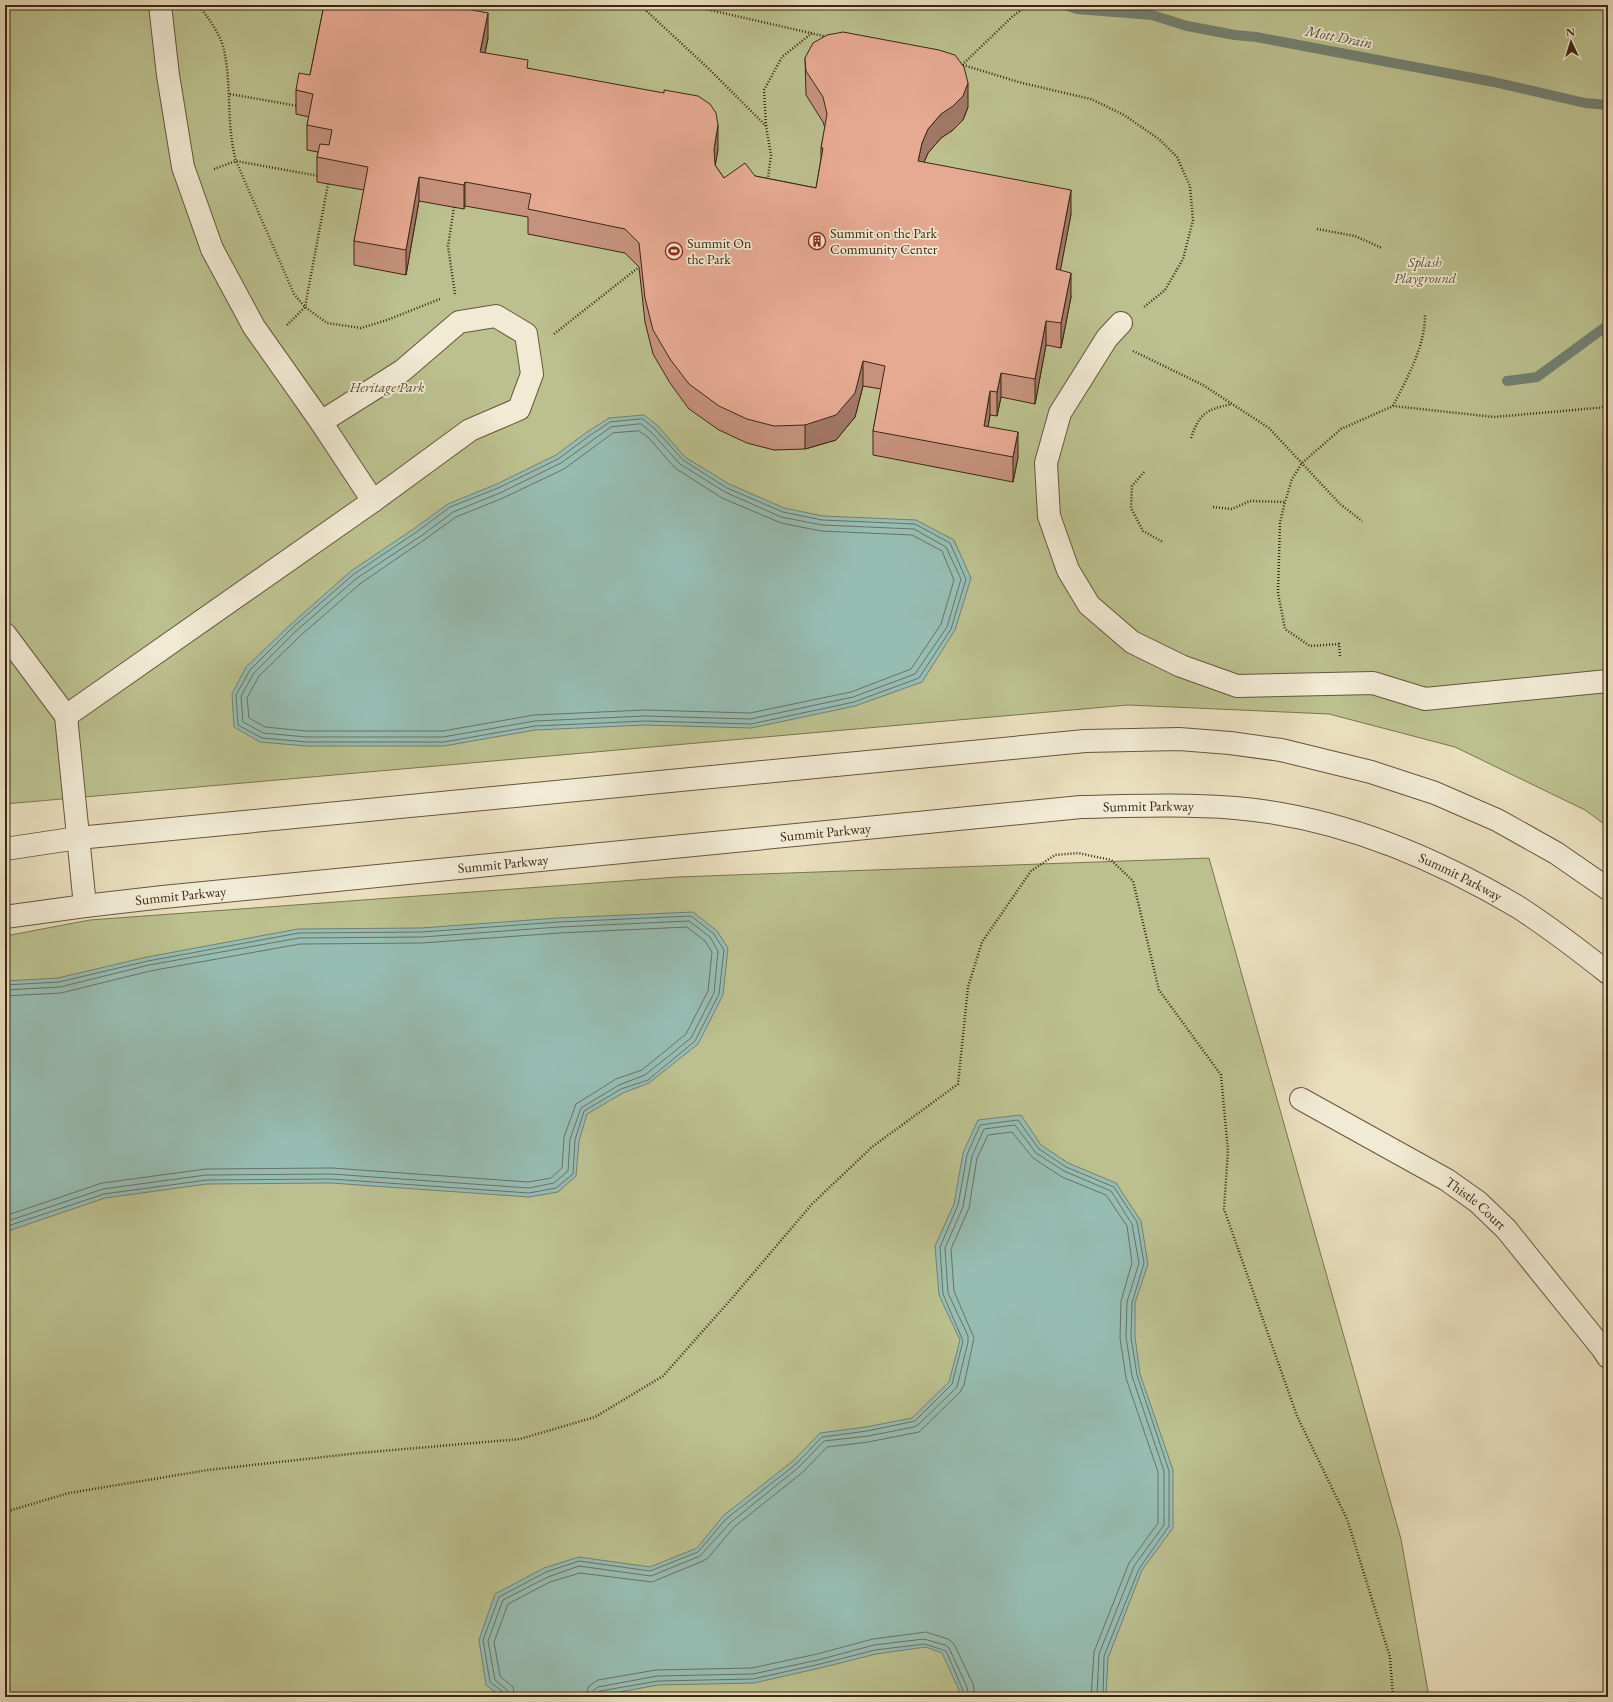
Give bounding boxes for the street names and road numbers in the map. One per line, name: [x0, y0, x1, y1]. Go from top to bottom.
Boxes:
street label: Summit Parkway: [1103, 797, 1195, 816]
street label: Summit Parkway: [779, 819, 873, 845]
street label: Summit Parkway: [1416, 848, 1506, 905]
street label: Summit Parkway: [457, 850, 550, 877]
street label: Summit Parkway: [134, 882, 228, 909]
street label: Thistle Court: [1442, 1173, 1511, 1234]

